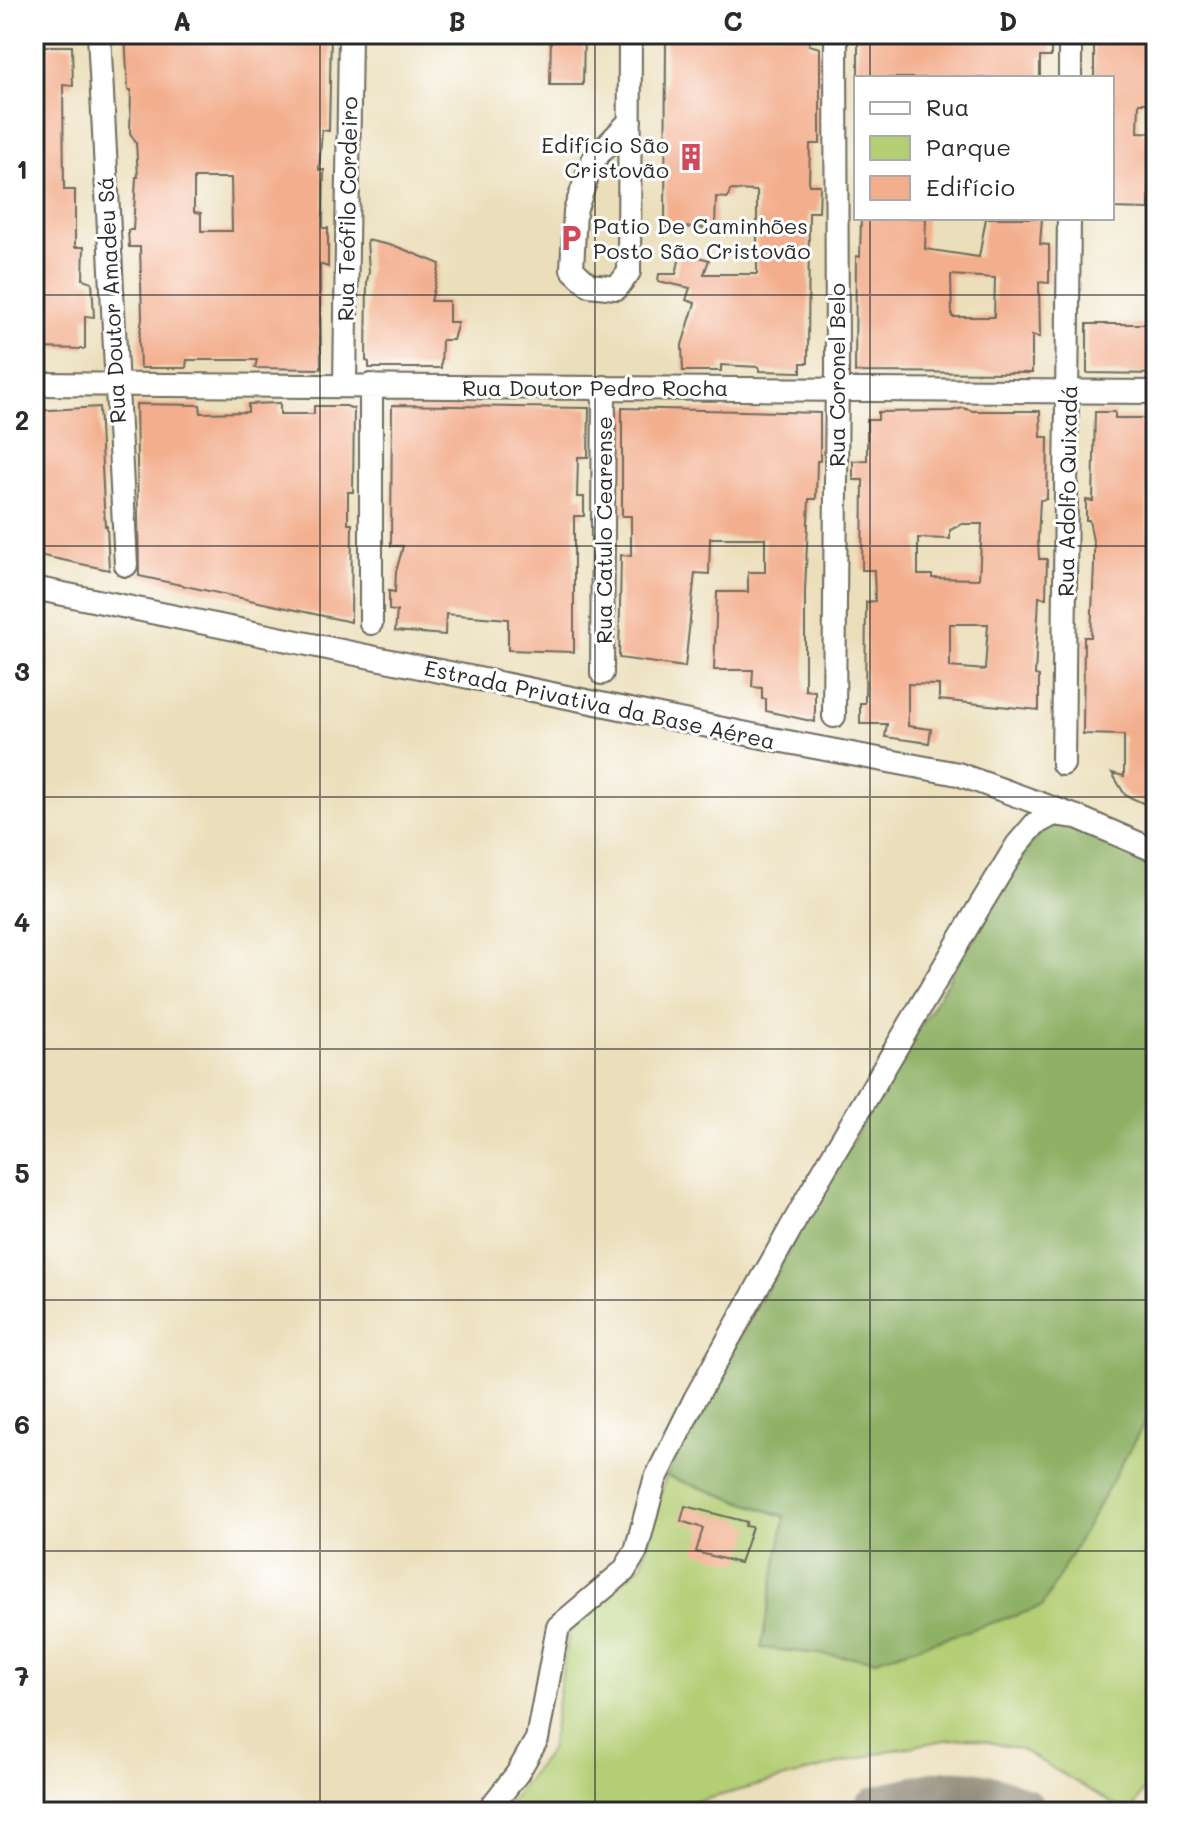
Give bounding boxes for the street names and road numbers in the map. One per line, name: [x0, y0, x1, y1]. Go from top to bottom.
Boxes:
street label: Rua Teófilo Cordeiro: [331, 96, 363, 322]
street label: Rua Doutor Amadeu Sá: [90, 176, 132, 424]
street label: Rua Coronel Belo: [822, 283, 851, 467]
street label: Rua Doutor Pedro Rocha: [462, 373, 728, 402]
street label: Rua Adolfo Quixadá: [1051, 385, 1083, 597]
street label: Rua Catulo Cearense: [589, 416, 618, 644]
street label: Estrada Privativa da Base Aérea: [422, 653, 778, 755]

